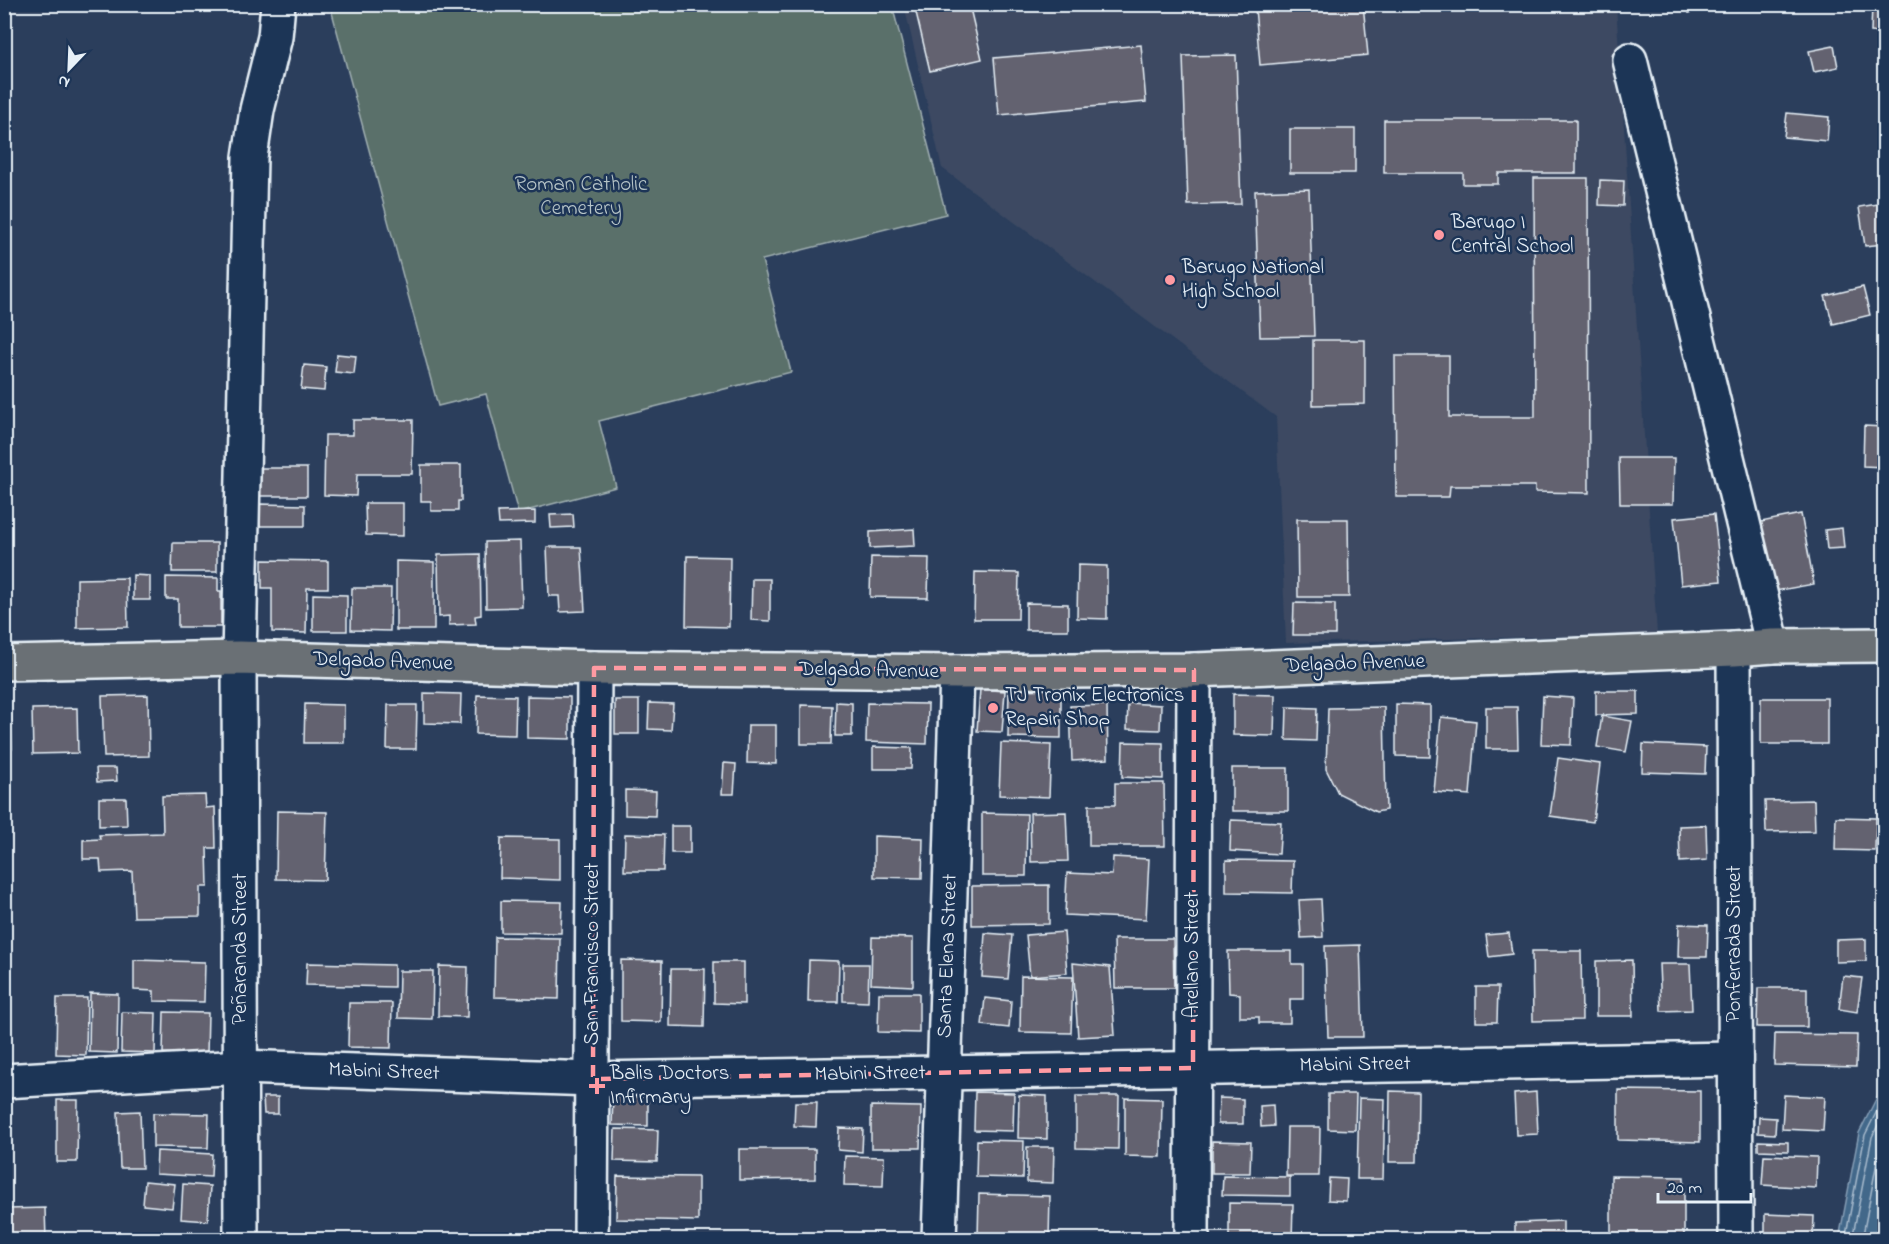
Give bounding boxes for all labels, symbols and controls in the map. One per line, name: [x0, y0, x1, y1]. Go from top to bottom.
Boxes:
north arrow: [39, 39, 99, 99]
text: N: [54, 68, 74, 94]
park label: Roman Catholic Cemetery: [515, 170, 648, 226]
place label: Barugo I Central School: [1450, 208, 1574, 262]
marker: Barugo I Central School: [1432, 228, 1446, 242]
place label: Barugo National High School: [1181, 253, 1324, 309]
marker: Barugo National High School: [1163, 273, 1177, 287]
street label: Delgado Avenue: [311, 645, 454, 681]
street label: Delgado Avenue: [1284, 647, 1426, 683]
street label: Delgado Avenue: [798, 655, 940, 689]
place label: TJ Tronix Electronics Repair Shop: [1005, 681, 1184, 735]
marker: TJ Tronix Electronics Repair Shop: [986, 701, 1000, 715]
street label: San Francisco Street: [578, 863, 608, 1045]
street label: Ponferrada Street: [1720, 866, 1750, 1023]
street label: Peñaranda Street: [226, 873, 256, 1025]
street label: Santa Elena Street: [930, 873, 966, 1039]
street label: Arellano Street: [1178, 892, 1208, 1018]
street label: Mabini Street: [1299, 1049, 1411, 1081]
street label: Mabini Street: [328, 1055, 440, 1089]
street label: Mabini Street: [814, 1058, 926, 1090]
place label: Balis Doctors Infirmary: [609, 1059, 730, 1115]
marker: Balis Doctors Infirmary: [588, 1077, 606, 1095]
scale bar: [1658, 1166, 1751, 1204]
text: 20 m: [1667, 1176, 1702, 1202]

